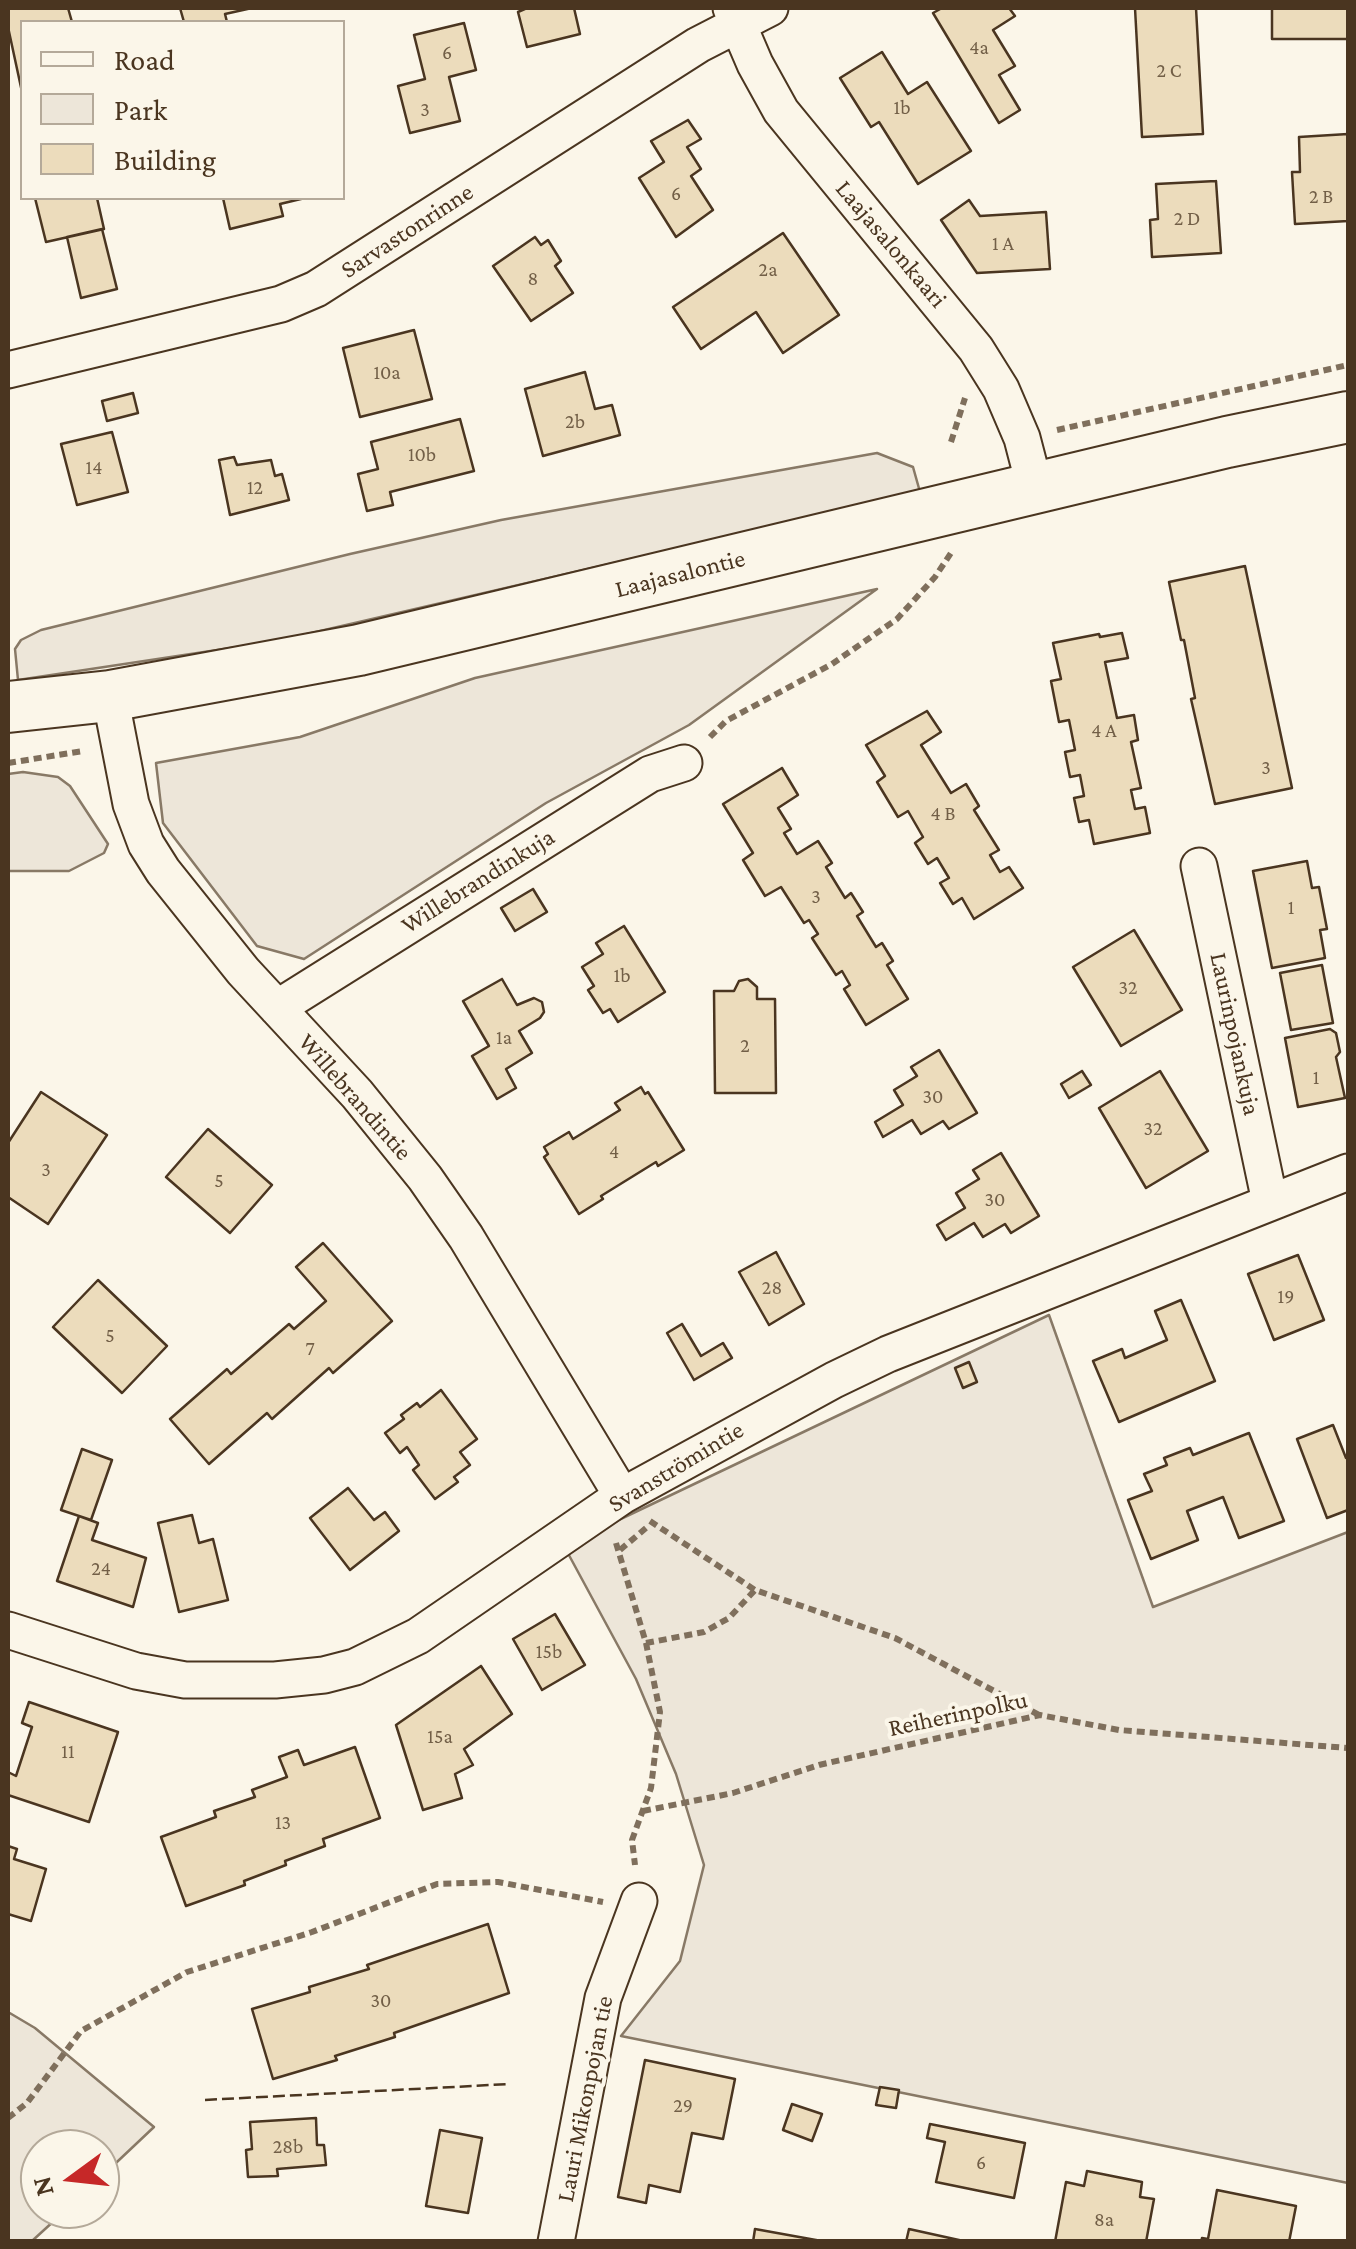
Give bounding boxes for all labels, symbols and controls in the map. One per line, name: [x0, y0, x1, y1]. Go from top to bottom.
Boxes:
legend: [20, 20, 345, 200]
house number: 4a: [969, 36, 989, 60]
house number: 6: [442, 41, 452, 65]
text: Road: [114, 43, 175, 76]
house number: 2 C: [1156, 59, 1182, 83]
text: Park: [114, 93, 167, 126]
house number: 1b: [894, 96, 910, 120]
house number: 3: [420, 98, 430, 122]
text: Building: [114, 143, 216, 176]
street label: Laajasalonkaari: [829, 174, 953, 314]
street label: Sarvastonrinne: [335, 177, 479, 285]
house number: 6: [671, 182, 681, 206]
house number: 2 B: [1309, 185, 1333, 209]
house number: 2 D: [1174, 207, 1200, 231]
house number: 1 A: [992, 232, 1014, 256]
house number: 2a: [759, 258, 777, 282]
house number: 8: [528, 267, 538, 291]
house number: 10a: [373, 361, 401, 385]
house number: 2b: [565, 410, 585, 434]
house number: 10b: [408, 443, 436, 467]
house number: 14: [86, 456, 102, 480]
house number: 12: [247, 476, 263, 500]
street label: Laajasalontie: [612, 543, 748, 605]
house number: 4 A: [1091, 719, 1117, 743]
house number: 3: [1261, 756, 1271, 780]
house number: 4 B: [931, 802, 955, 826]
street label: Willebrandinkuja: [396, 822, 560, 940]
house number: 3: [811, 885, 821, 909]
house number: 1: [1288, 896, 1294, 920]
street label: Laurinpojankuja: [1203, 950, 1267, 1118]
house number: 1b: [614, 964, 630, 988]
house number: 32: [1119, 976, 1137, 1000]
house number: 1a: [496, 1026, 512, 1050]
street label: Willebrandintie: [292, 1027, 418, 1167]
house number: 2: [740, 1034, 750, 1058]
house number: 1: [1313, 1066, 1319, 1090]
house number: 30: [923, 1085, 943, 1109]
house number: 32: [1144, 1117, 1162, 1141]
house number: 4: [609, 1140, 619, 1164]
house number: 3: [41, 1158, 51, 1182]
house number: 5: [214, 1169, 224, 1193]
house number: 30: [985, 1188, 1005, 1212]
house number: 28: [762, 1276, 782, 1300]
house number: 19: [1278, 1285, 1294, 1309]
house number: 5: [105, 1324, 115, 1348]
house number: 7: [305, 1337, 315, 1361]
street label: Svanströmintie: [603, 1415, 749, 1519]
house number: 24: [91, 1557, 111, 1581]
house number: 15b: [536, 1640, 562, 1664]
street label: Reiherinpolku: [886, 1685, 1030, 1743]
house number: 15a: [427, 1725, 453, 1749]
house number: 11: [61, 1740, 75, 1764]
house number: 13: [275, 1811, 291, 1835]
house number: 30: [371, 1989, 391, 2013]
street label: Lauri Mikonpojan tie: [550, 1993, 620, 2205]
house number: 29: [673, 2094, 693, 2118]
north arrow: [20, 2129, 120, 2229]
house number: 28b: [273, 2135, 303, 2159]
house number: 6: [976, 2151, 986, 2175]
text: N: [25, 2173, 60, 2200]
house number: 8a: [1094, 2208, 1114, 2232]

